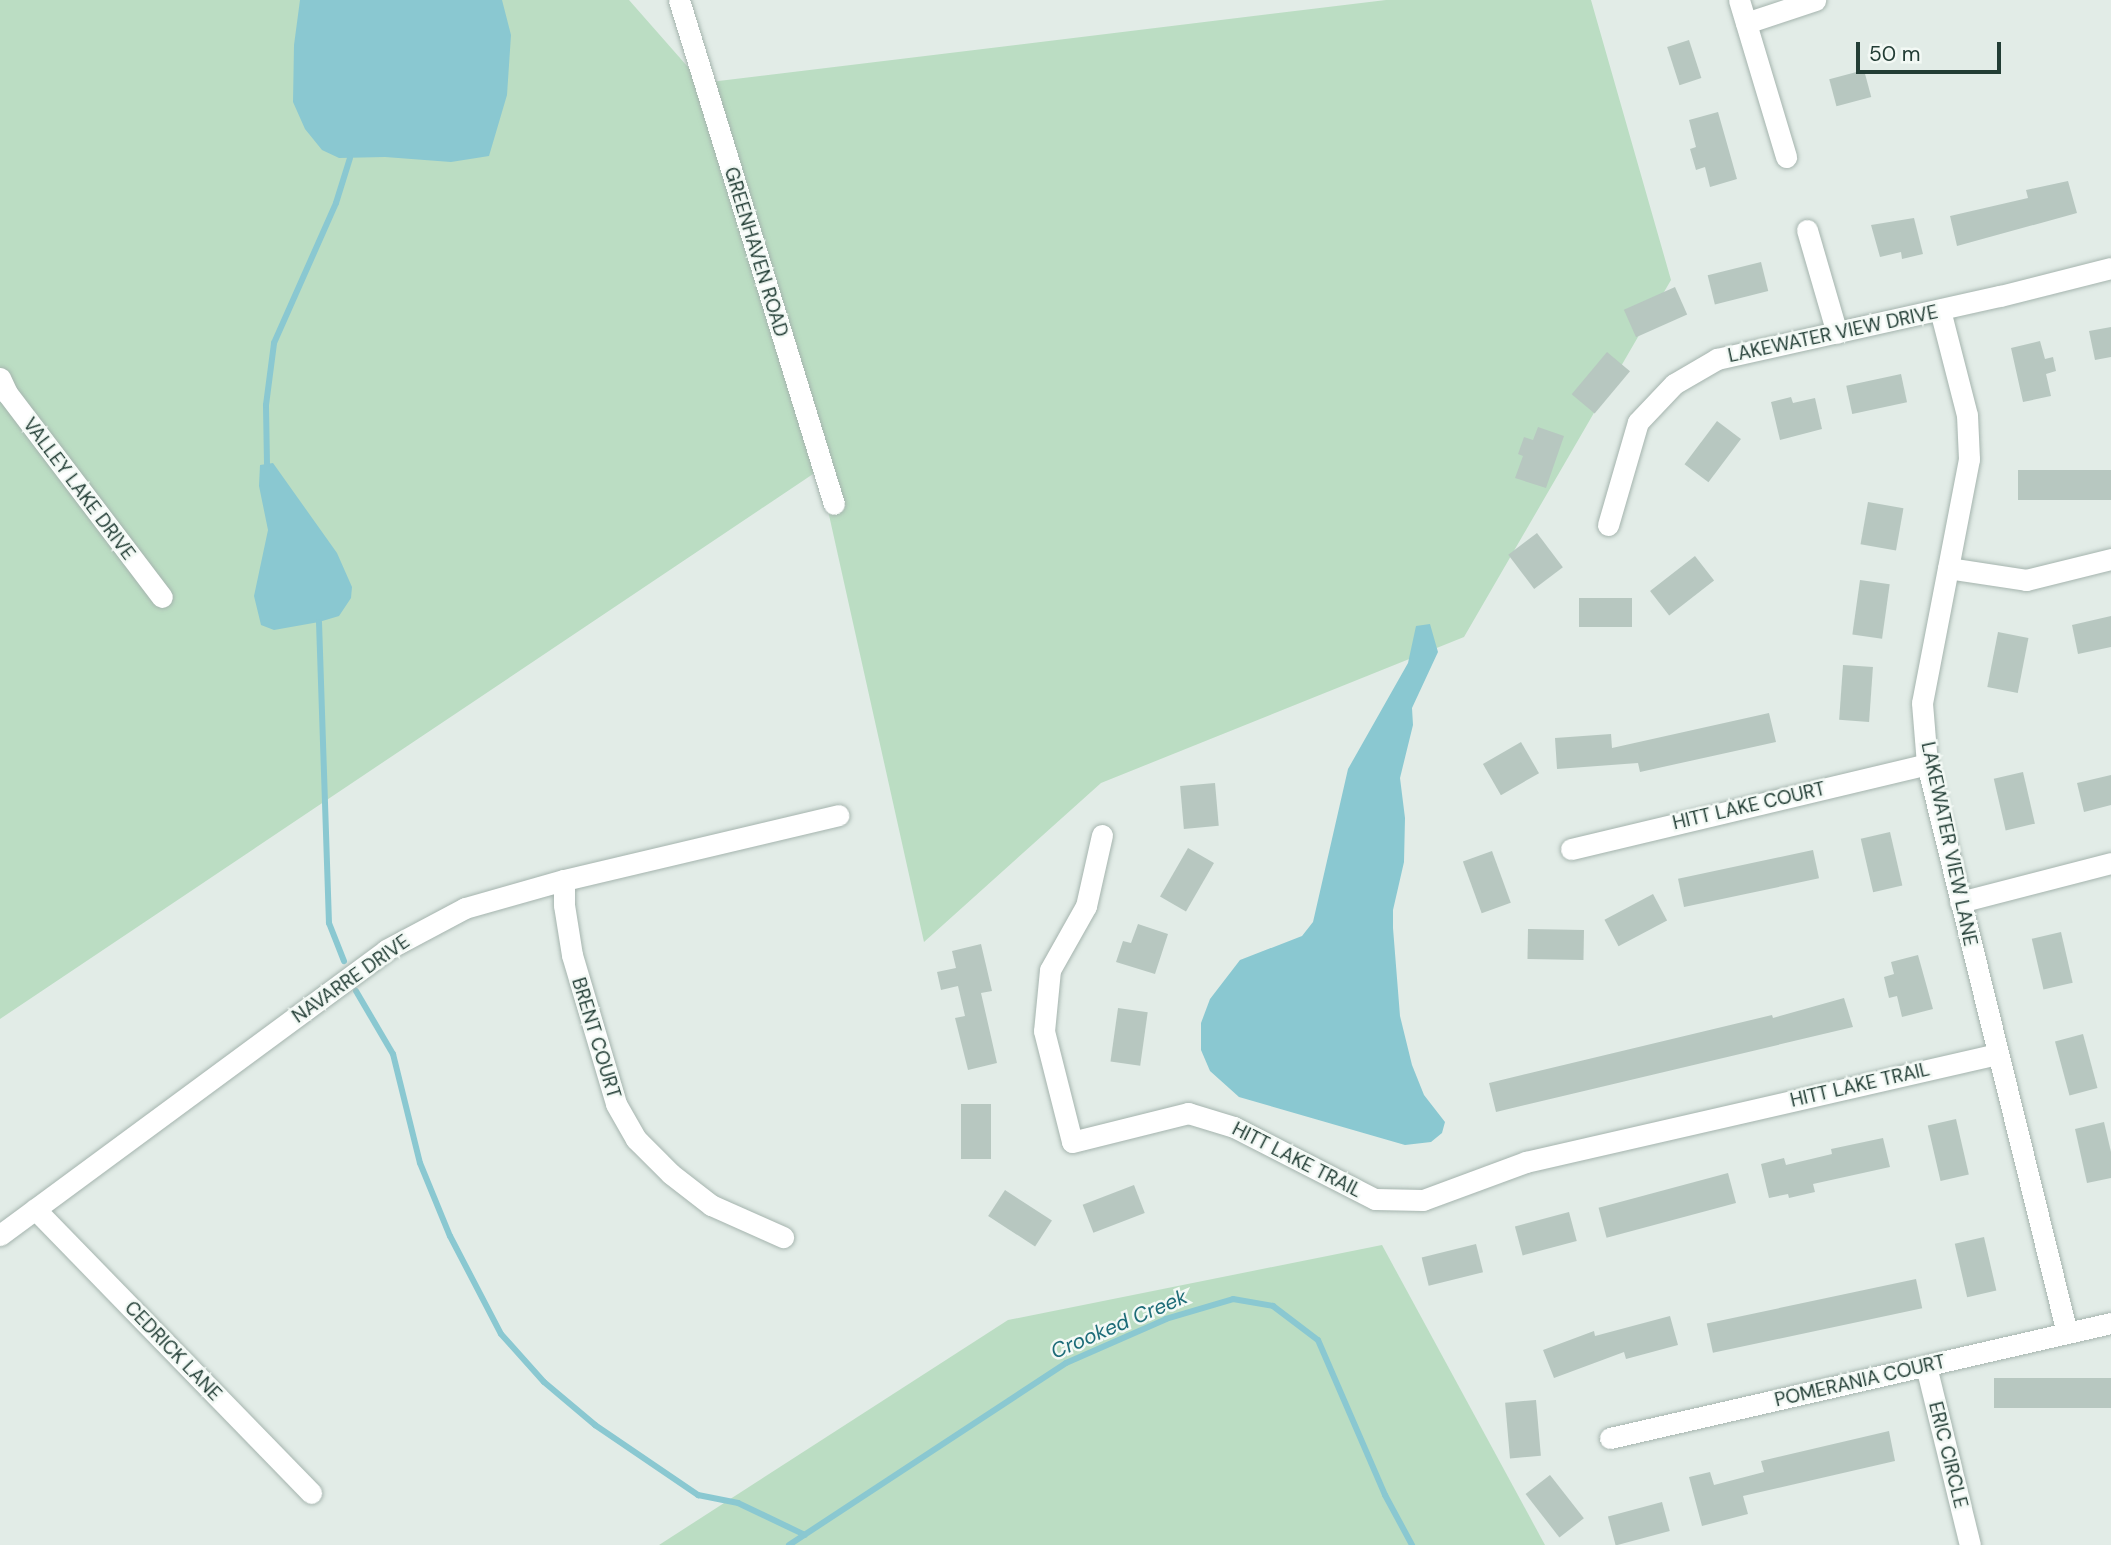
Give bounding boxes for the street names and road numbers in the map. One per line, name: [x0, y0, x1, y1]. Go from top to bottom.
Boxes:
street label: GREENHAVEN ROAD: [719, 164, 793, 340]
street label: LAKEWATER VIEW DRIVE: [1726, 301, 1940, 367]
street label: VALLEY LAKE DRIVE: [18, 413, 140, 565]
street label: LAKEWATER VIEW LANE: [1916, 740, 1982, 948]
street label: HITT LAKE COURT: [1670, 777, 1828, 835]
street label: NAVARRE DRIVE: [288, 930, 414, 1028]
street label: BRENT COURT: [567, 975, 625, 1101]
street label: HITT LAKE TRAIL: [1788, 1058, 1932, 1112]
street label: HITT LAKE TRAIL: [1228, 1118, 1366, 1202]
street label: CEDRICK LANE: [120, 1297, 226, 1405]
street label: POMERANIA COURT: [1773, 1350, 1947, 1412]
street label: ERIC CIRCLE: [1924, 1399, 1972, 1511]

